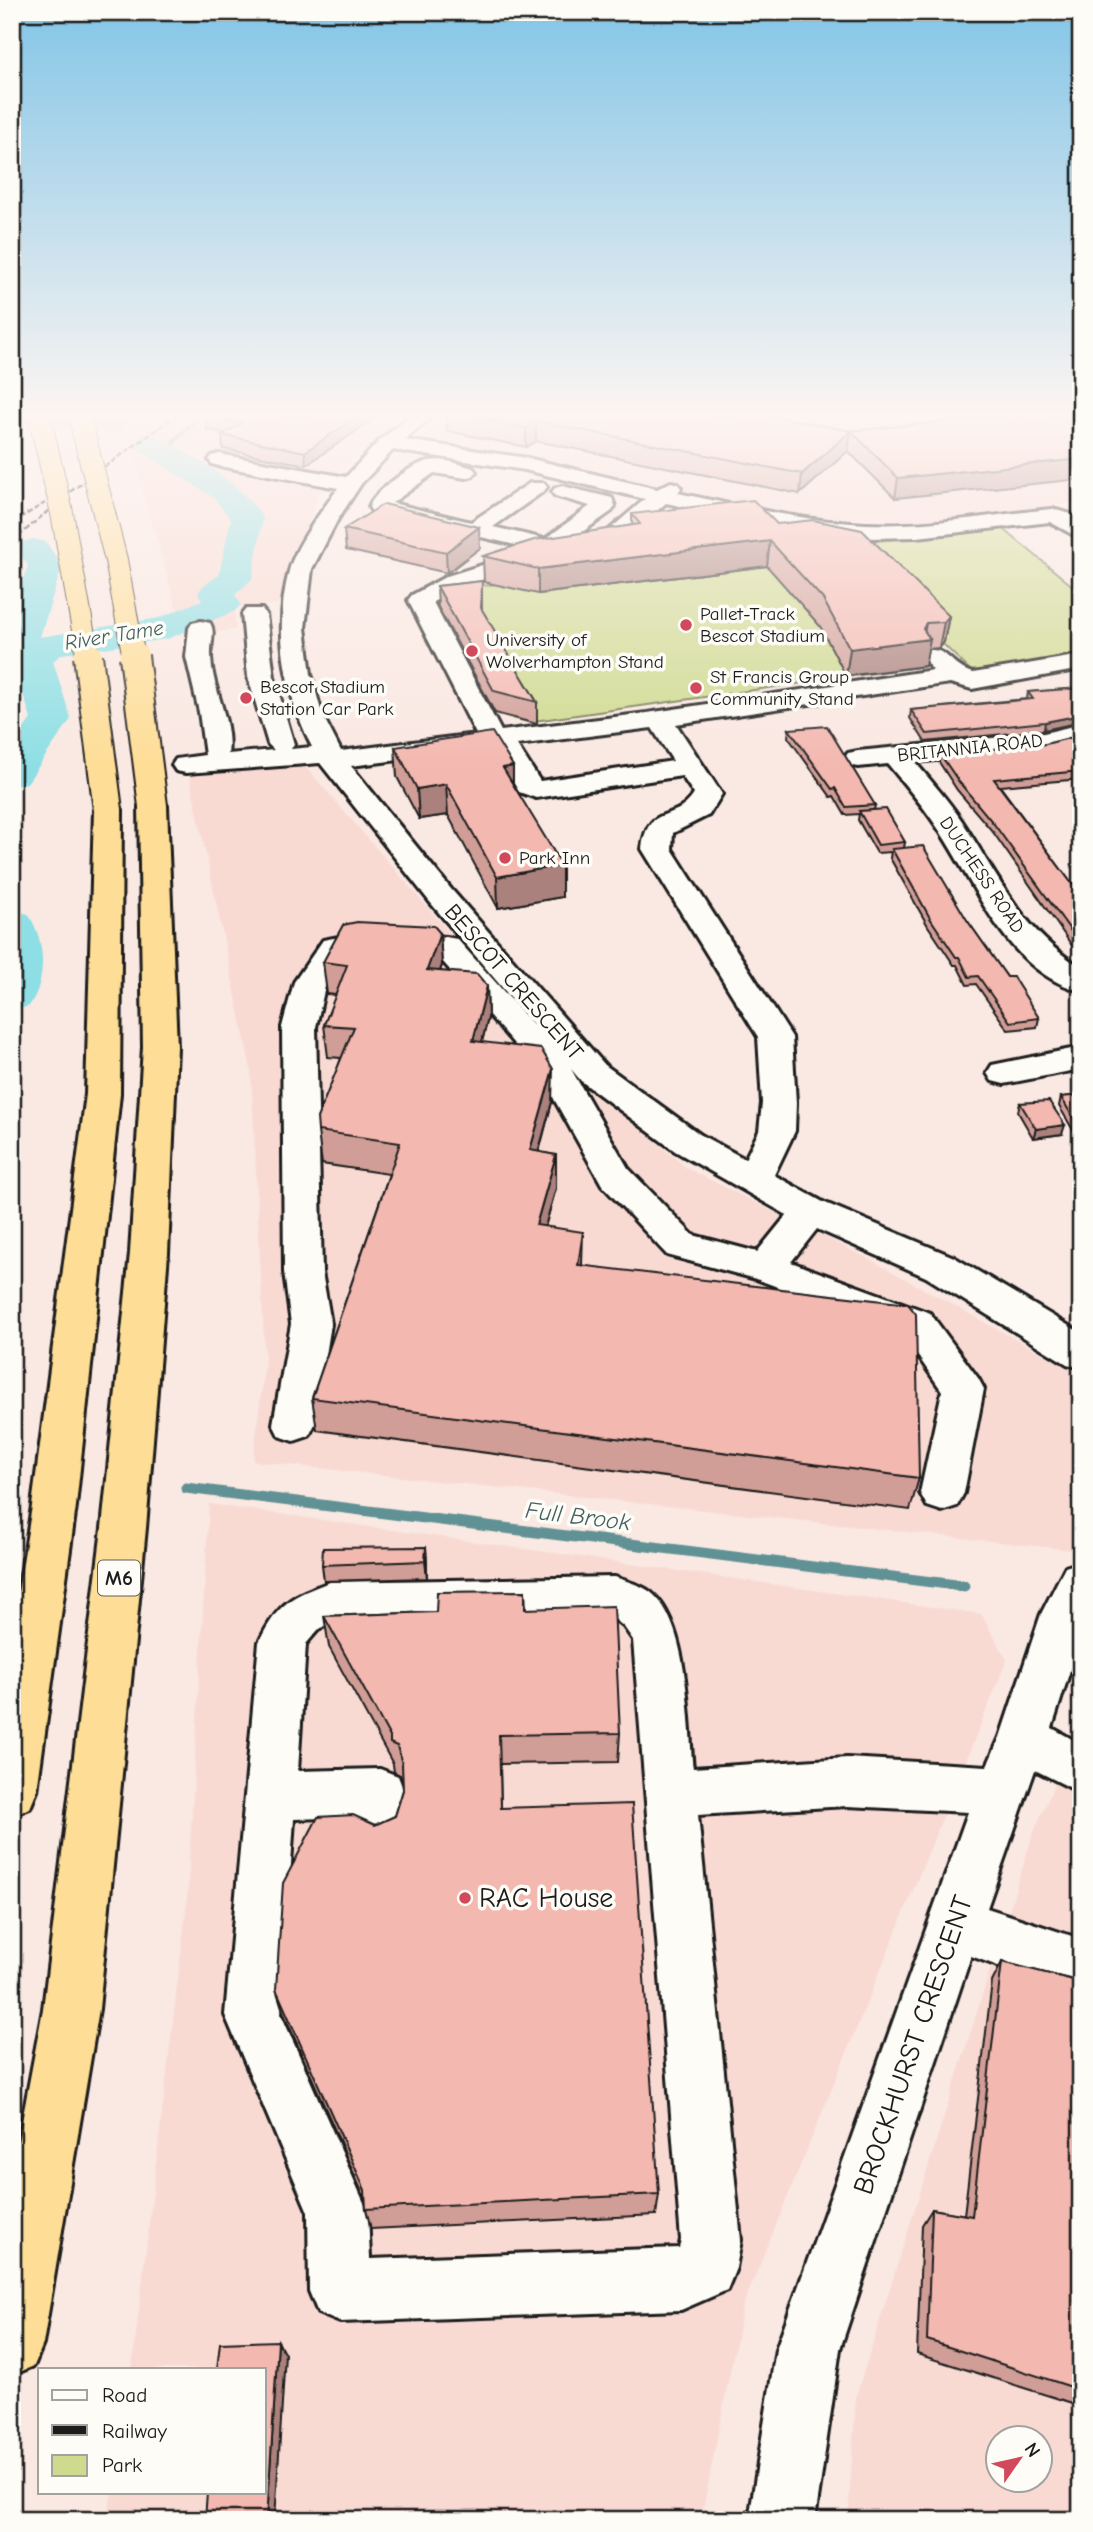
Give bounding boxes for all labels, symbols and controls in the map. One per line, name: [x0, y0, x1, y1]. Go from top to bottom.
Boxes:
place label: Pallet-Track Bescot Stadium: [700, 603, 825, 647]
water label: River Tame: [63, 615, 166, 655]
marker: Pallet-Track Bescot Stadium: [678, 617, 694, 633]
place label: University of Wolverhampton Stand: [486, 629, 664, 673]
marker: University of Wolverhampton Stand: [464, 643, 480, 659]
place label: St Francis Group Community Stand: [710, 666, 854, 710]
place label: Bescot Stadium Station Car Park: [260, 676, 394, 720]
marker: St Francis Group Community Stand: [688, 680, 704, 696]
marker: Bescot Stadium Station Car Park: [238, 690, 254, 706]
street label: BRITANNIA ROAD: [896, 729, 1044, 767]
street label: DUCHESS ROAD: [935, 813, 1029, 937]
place label: Park Inn: [519, 847, 590, 869]
marker: Park Inn: [497, 850, 513, 866]
street label: BESCOT CRESCENT: [439, 898, 589, 1066]
water label: Full Brook: [524, 1496, 632, 1536]
road number: M6: [98, 1560, 140, 1596]
place label: RAC House: [479, 1882, 613, 1914]
marker: RAC House: [457, 1890, 473, 1906]
street label: BROCKHURST CRESCENT: [847, 1891, 979, 2199]
legend: [38, 2368, 266, 2494]
text: Road: [102, 2383, 147, 2407]
text: Railway: [102, 2419, 167, 2443]
north arrow: [984, 2424, 1054, 2494]
text: N: [1020, 2439, 1045, 2461]
text: Park: [102, 2453, 142, 2477]

